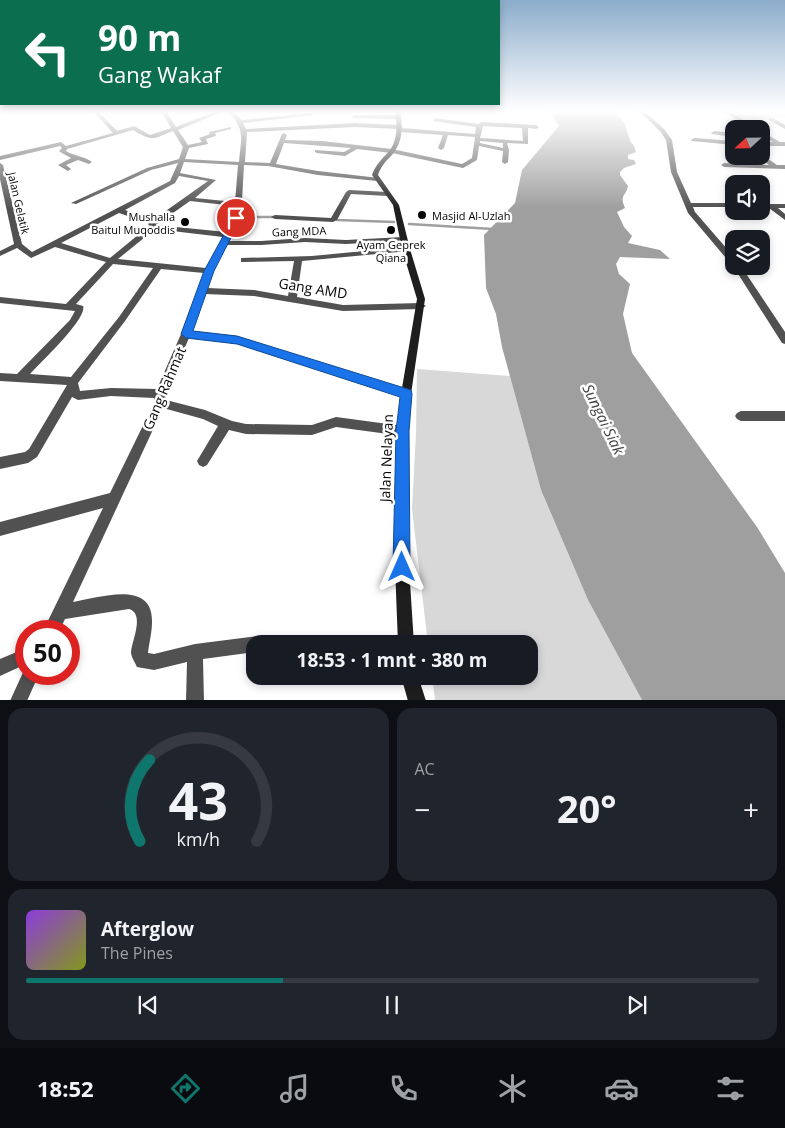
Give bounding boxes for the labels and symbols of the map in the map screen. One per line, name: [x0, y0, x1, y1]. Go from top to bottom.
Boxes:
north arrow: [725, 120, 770, 165]
street label: Jalan Gelatik: [4, 170, 33, 236]
pin: [215, 197, 257, 239]
place label: Masjid Al-Uzlah: [432, 208, 510, 223]
place label: Mushalla Baitul Muqoddis: [91, 209, 175, 237]
marker: Masjid Al-Uzlah: [416, 209, 428, 221]
marker: Mushalla Baitul Muqoddis: [179, 216, 191, 228]
street label: Gang MDA: [271, 223, 327, 239]
marker: Ayam Geprek Qiana: [385, 224, 397, 236]
place label: Ayam Geprek Qiana: [357, 237, 426, 265]
street label: Gang AMD: [277, 273, 349, 303]
street label: Gang Rahmat: [138, 344, 190, 432]
water label: Sungai Siak: [578, 380, 630, 458]
street label: Jalan Nelayan: [375, 414, 397, 504]
position arrow: [375, 540, 427, 592]
speed limit sign: 50: [15, 620, 80, 685]

